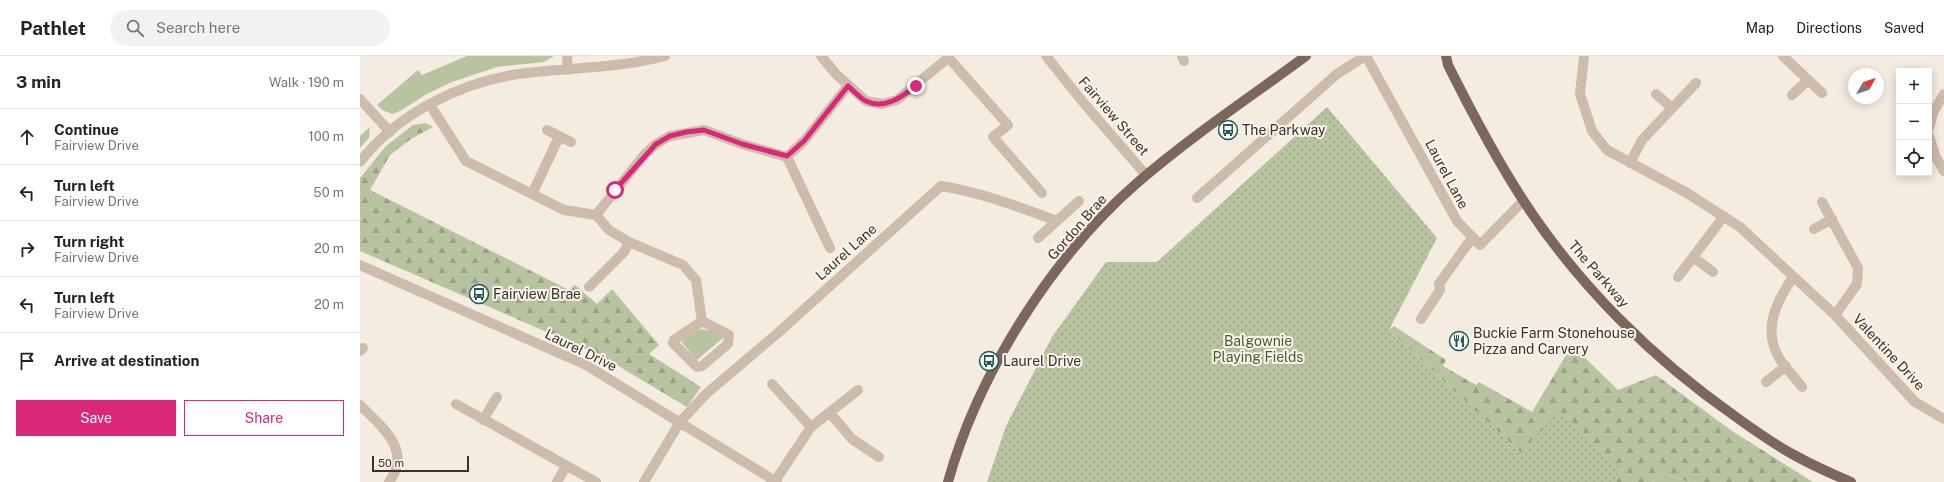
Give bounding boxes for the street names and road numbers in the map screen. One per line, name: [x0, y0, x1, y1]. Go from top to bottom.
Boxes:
street label: Fairview Street: [1076, 74, 1152, 158]
street label: Laurel Lane: [1422, 137, 1472, 212]
street label: Gordon Brae: [1044, 191, 1110, 263]
street label: Laurel Lane: [812, 220, 880, 283]
street label: The Parkway: [1566, 237, 1633, 311]
street label: Valentine Drive: [1850, 311, 1928, 393]
street label: Laurel Drive: [542, 326, 620, 374]

